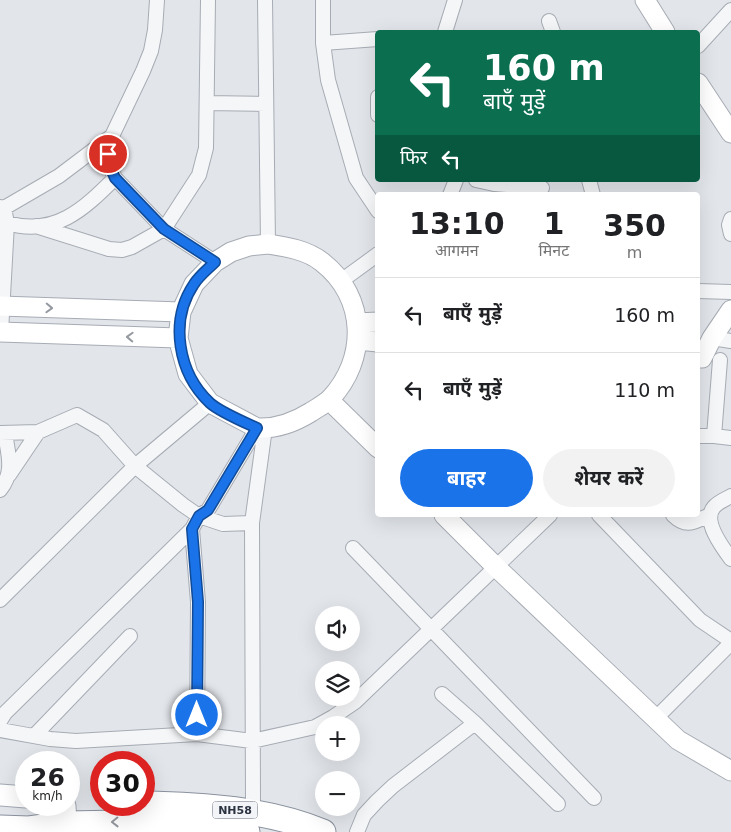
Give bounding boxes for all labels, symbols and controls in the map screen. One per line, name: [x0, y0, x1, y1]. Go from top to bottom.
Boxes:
text: 160 m: [483, 48, 605, 88]
icon: left: [400, 50, 465, 115]
text: बाएँ मुड़ें: [483, 89, 545, 114]
pin: [87, 133, 129, 175]
icon: arrive: [94, 140, 122, 168]
icon: left: [437, 145, 465, 173]
text: फिर: [400, 146, 427, 168]
text: 13:10: [409, 206, 505, 241]
text: 1: [543, 206, 564, 241]
text: 350: [603, 208, 666, 243]
text: आगमन: [435, 241, 479, 260]
text: मिनट: [539, 241, 569, 260]
text: m: [627, 243, 642, 262]
icon: left: [400, 301, 428, 329]
one-way arrow: [45, 302, 53, 313]
text: बाएँ मुड़ें: [443, 302, 502, 324]
text: 160 m: [614, 304, 675, 326]
one-way arrow: [126, 331, 134, 342]
icon: left: [400, 376, 428, 404]
text: बाएँ मुड़ें: [443, 377, 502, 399]
text: 110 m: [614, 379, 675, 401]
button: बाहर: [400, 449, 533, 507]
button: शेयर करें: [543, 449, 675, 507]
map controls: [315, 606, 360, 816]
button: sound: [315, 606, 360, 651]
button: layers: [315, 661, 360, 706]
position arrow: [170, 688, 222, 740]
button: +: [315, 716, 360, 761]
speed limit sign: 30: [90, 751, 155, 816]
text: 26: [30, 763, 65, 792]
button: −: [315, 771, 360, 816]
text: km/h: [32, 789, 63, 803]
road number: NH58: [212, 802, 258, 818]
one-way arrow: [111, 817, 119, 828]

